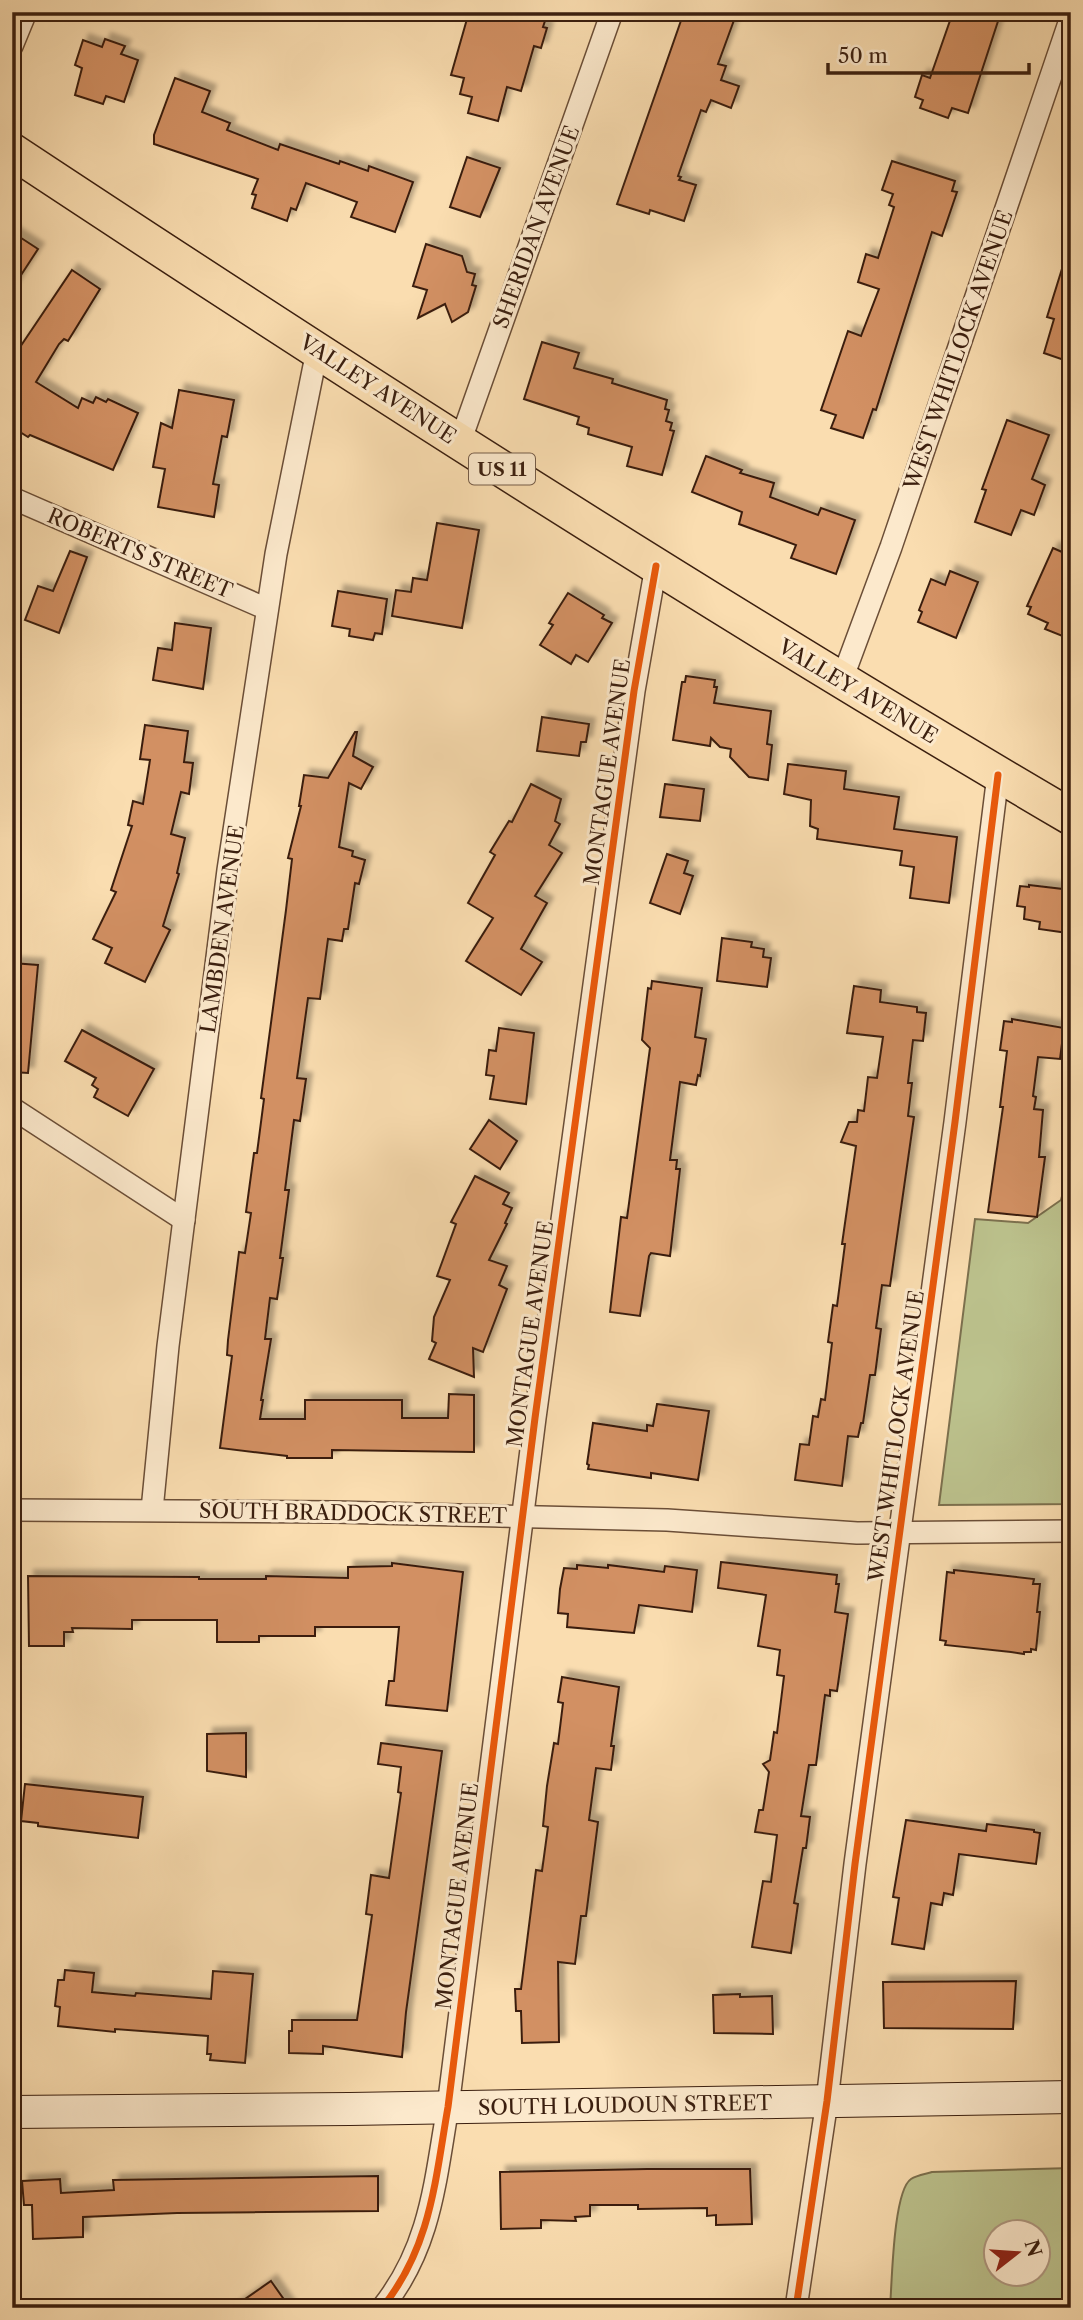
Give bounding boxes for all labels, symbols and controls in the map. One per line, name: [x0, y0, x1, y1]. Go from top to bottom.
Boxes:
scale bar: [828, 32, 1029, 76]
text: 50 m: [838, 43, 888, 68]
street label: SHERIDAN AVENUE: [488, 122, 584, 332]
street label: WEST WHITLOCK AVENUE: [898, 207, 1018, 494]
street label: VALLEY AVENUE: [294, 329, 461, 449]
road number: US 11: [469, 454, 535, 484]
street label: ROBERTS STREET: [44, 503, 237, 603]
street label: VALLEY AVENUE: [773, 633, 942, 748]
street label: MONTAGUE AVENUE: [579, 657, 635, 887]
street label: LAMBDEN AVENUE: [195, 823, 249, 1035]
street label: MONTAGUE AVENUE: [502, 1219, 558, 1449]
street label: WEST WHITLOCK AVENUE: [863, 1289, 929, 1584]
street label: SOUTH BRADDOCK STREET: [199, 1498, 508, 1528]
street label: MONTAGUE AVENUE: [431, 1781, 483, 2011]
street label: SOUTH LOUDOUN STREET: [478, 2090, 773, 2120]
north arrow: [982, 2218, 1052, 2288]
text: N: [1019, 2237, 1046, 2259]

